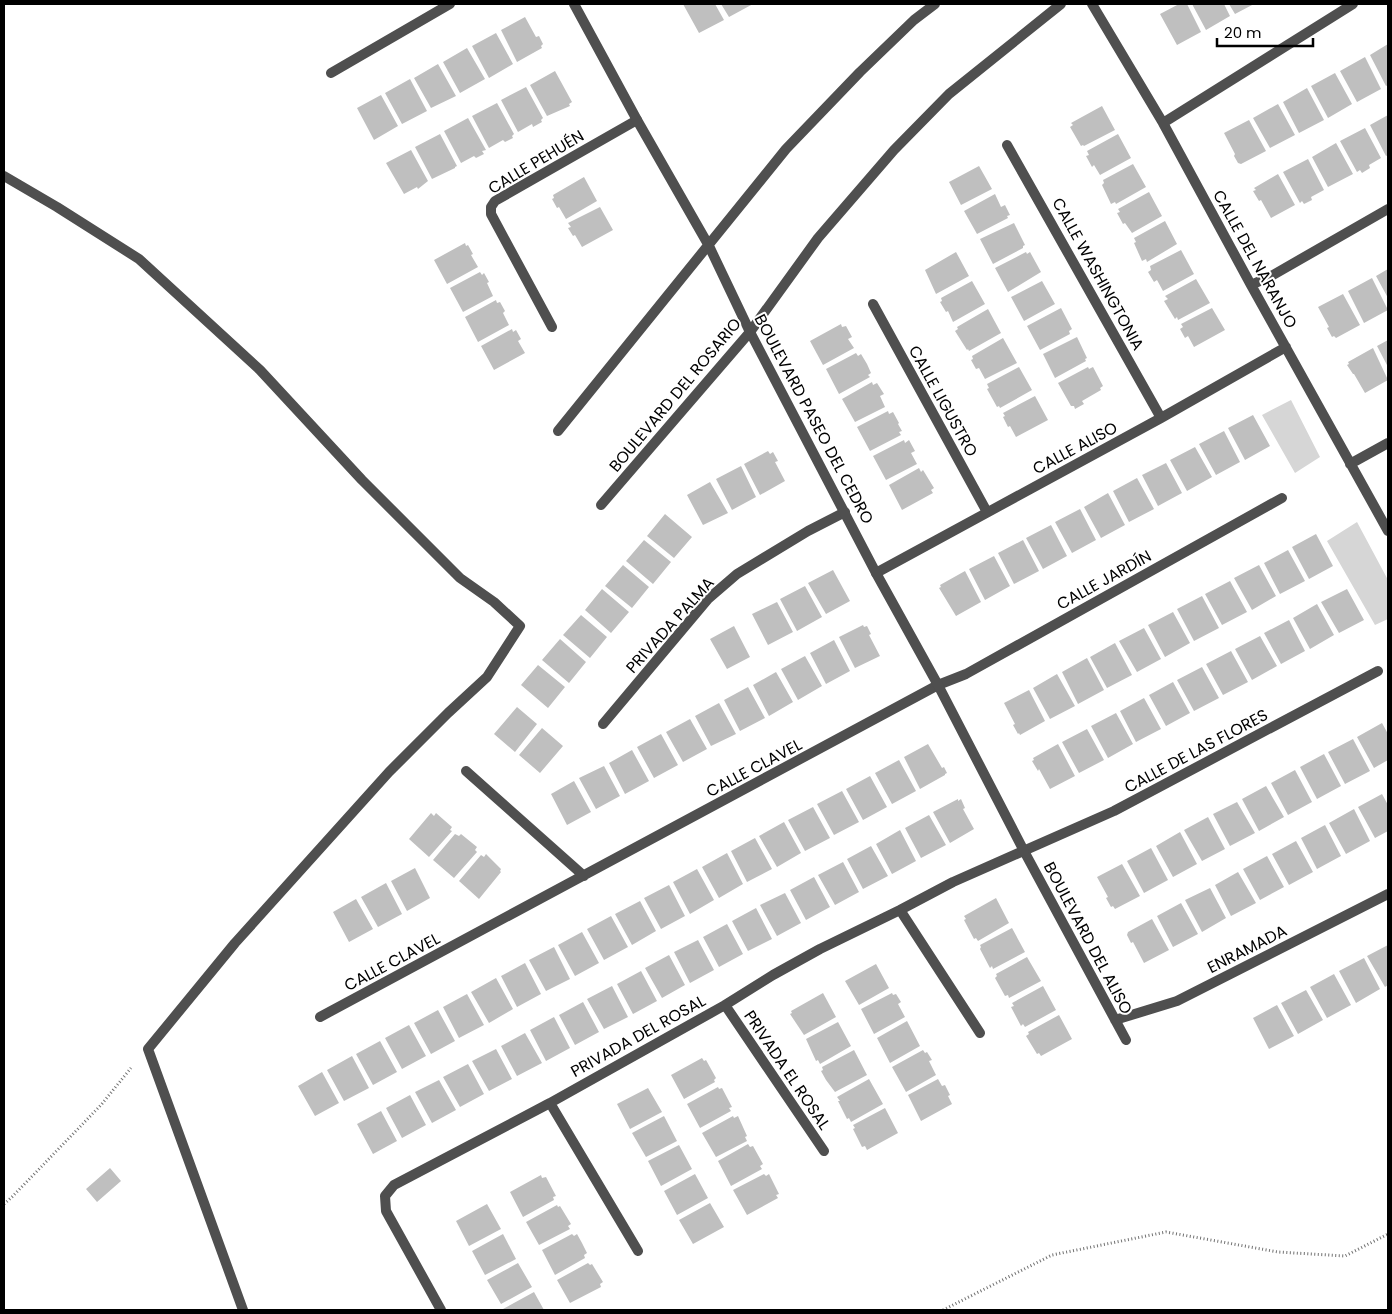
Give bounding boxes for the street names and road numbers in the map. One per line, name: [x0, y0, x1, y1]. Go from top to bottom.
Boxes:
street label: CALLE PEHUÉN: [484, 124, 588, 200]
street label: CALLE DEL NARANJO: [1207, 186, 1303, 332]
street label: CALLE WASHINGTONIA: [1046, 194, 1150, 355]
street label: BOULEVARD PASEO DEL CEDRO: [749, 310, 879, 528]
street label: BOULEVARD DEL ROSARIO: [604, 313, 746, 477]
street label: CALLE LIGUSTRO: [903, 341, 983, 461]
street label: CALLE ALISO: [1029, 416, 1121, 480]
street label: CALLE JARDÍN: [1053, 545, 1155, 615]
street label: PRIVADA PALMA: [620, 572, 720, 678]
street label: CALLE DE LAS FLORES: [1120, 703, 1272, 799]
street label: CALLE CLAVEL: [702, 733, 806, 803]
street label: BOULEVARD DEL ALISO: [1038, 858, 1138, 1018]
street label: ENRAMADA: [1203, 919, 1291, 979]
street label: CALLE CLAVEL: [340, 927, 444, 997]
street label: PRIVADA DEL ROSAL: [566, 989, 710, 1083]
street label: PRIVADA EL ROSAL: [738, 1006, 836, 1134]

